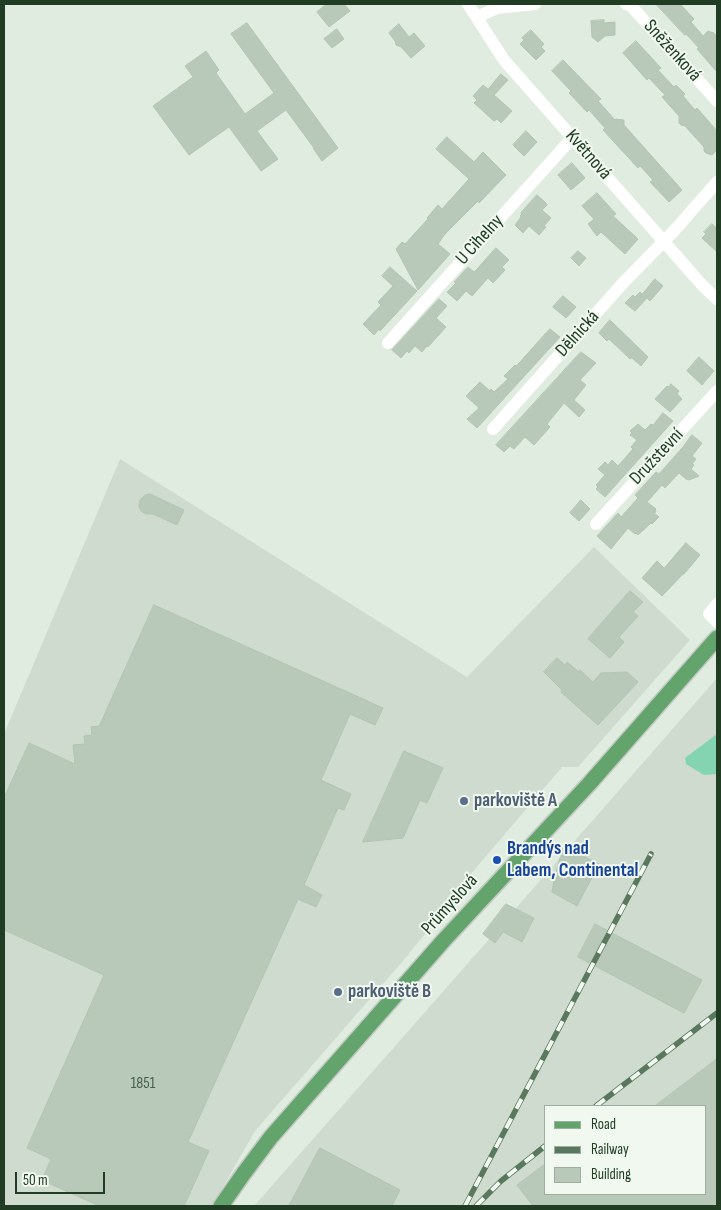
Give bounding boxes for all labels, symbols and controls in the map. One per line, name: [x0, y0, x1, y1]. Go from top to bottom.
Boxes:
street label: Sněženková: [638, 15, 706, 87]
street label: Květnová: [560, 125, 616, 185]
street label: U Cihelny: [451, 210, 509, 270]
street label: Dělnická: [551, 306, 605, 362]
street label: Družstevní: [625, 424, 689, 490]
place label: parkoviště A: [474, 790, 557, 812]
marker: parkoviště A: [458, 795, 470, 807]
place label: Brandýs nad Labem, Continental: [507, 838, 638, 882]
marker: Brandýs nad Labem, Continental: [491, 854, 503, 866]
street label: Průmyslová: [417, 870, 483, 940]
place label: parkoviště B: [348, 981, 431, 1003]
marker: parkoviště B: [332, 986, 344, 998]
house number: 1851: [131, 1074, 155, 1094]
legend: [544, 1105, 706, 1195]
text: Road: [591, 1115, 616, 1134]
text: Railway: [591, 1140, 629, 1159]
scale bar: [18, 1162, 108, 1194]
text: Building: [591, 1165, 631, 1184]
text: 50 m: [23, 1171, 48, 1190]

